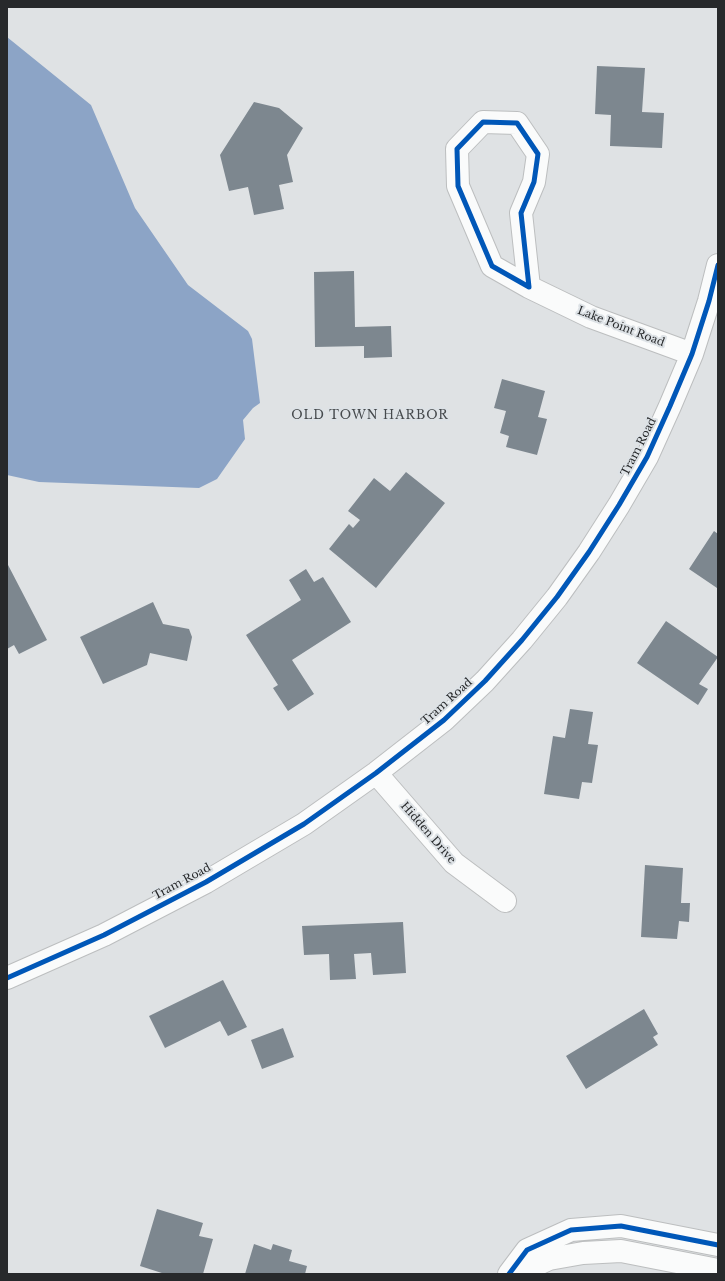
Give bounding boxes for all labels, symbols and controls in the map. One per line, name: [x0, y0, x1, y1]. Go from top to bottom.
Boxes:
street label: Lake Point Road: [576, 304, 666, 350]
district label: OLD TOWN HARBOR: [291, 409, 449, 423]
street label: Tram Road: [619, 416, 659, 478]
street label: Tram Road: [419, 676, 475, 728]
street label: Hidden Drive: [398, 800, 458, 866]
street label: Tram Road: [151, 861, 213, 903]

